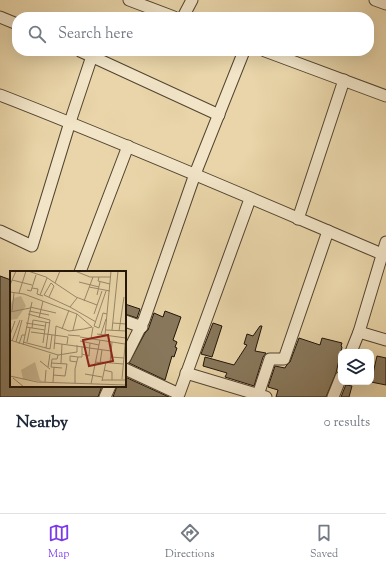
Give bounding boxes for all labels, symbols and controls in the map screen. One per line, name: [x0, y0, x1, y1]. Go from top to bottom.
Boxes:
search box: [12, 12, 374, 56]
icon: search: [26, 23, 48, 45]
text: Search here: [58, 24, 133, 45]
inset map: [10, 271, 126, 387]
map controls: [338, 349, 374, 385]
button: layers: [338, 349, 374, 385]
text: Nearby: [16, 411, 68, 435]
text: 0 results: [324, 414, 370, 432]
tab: Map: [48, 522, 70, 562]
tab: Directions: [165, 522, 215, 562]
tab: Saved: [310, 522, 338, 562]

